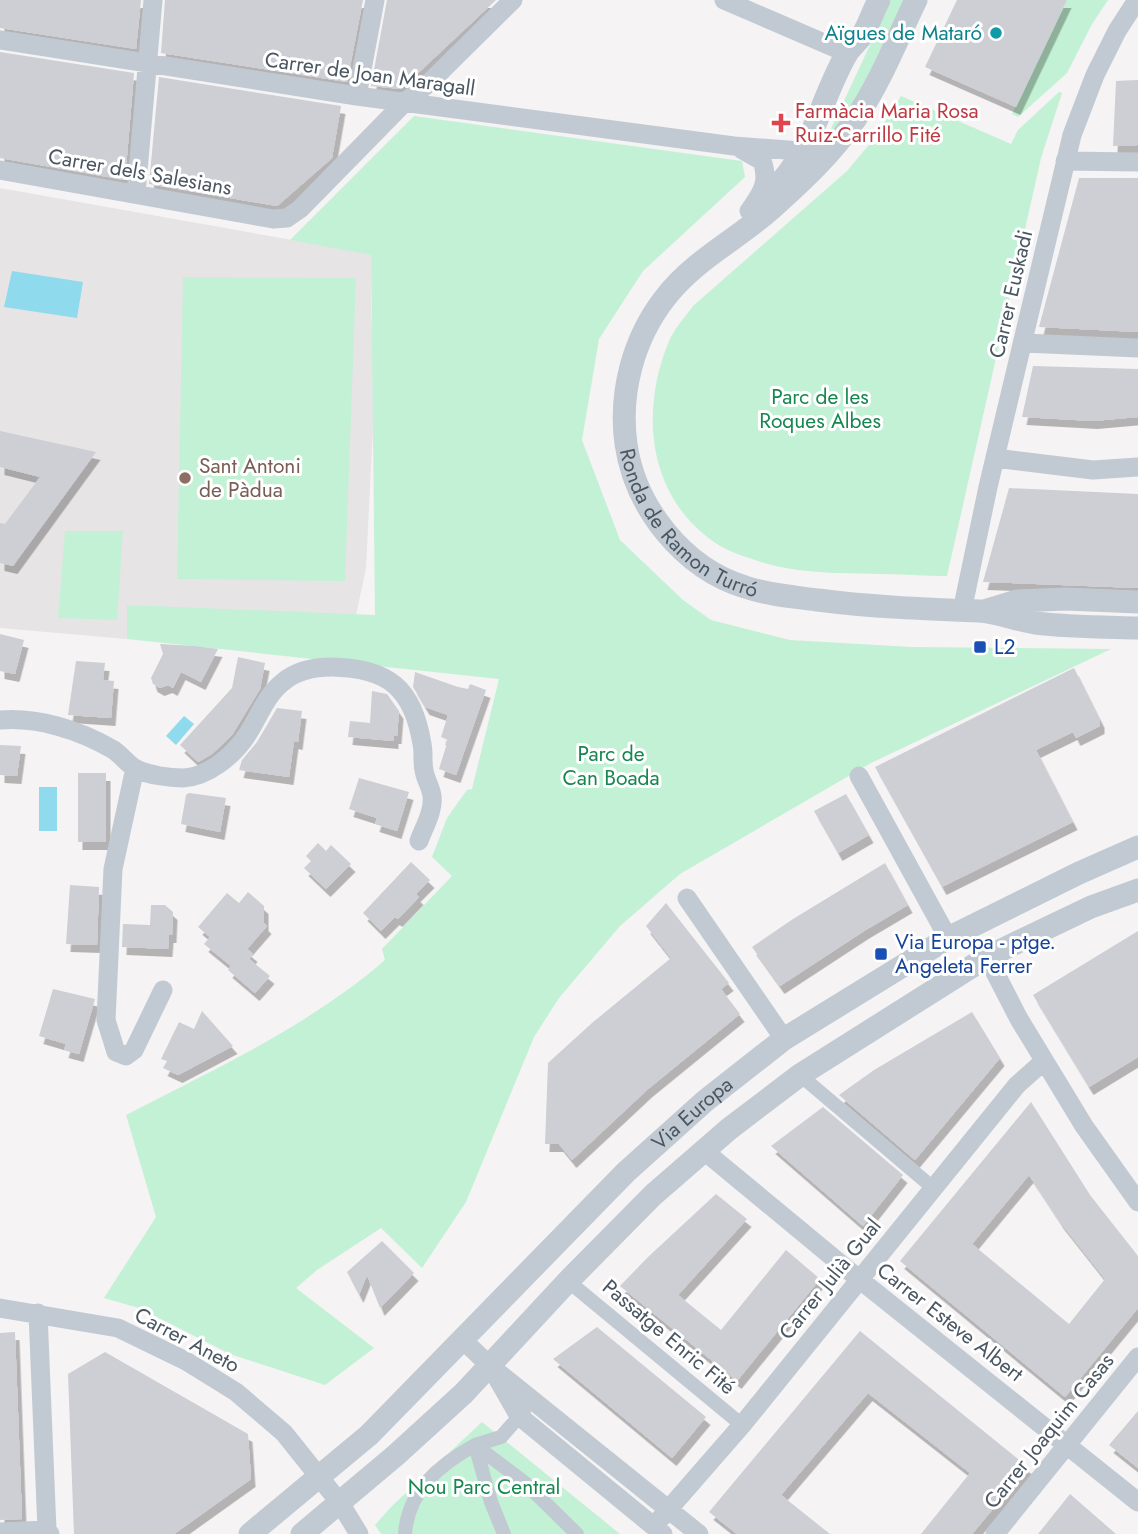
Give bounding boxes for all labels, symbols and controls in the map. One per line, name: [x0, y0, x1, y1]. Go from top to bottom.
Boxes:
place label: Aïgues de Mataró: [824, 18, 982, 48]
marker: Aïgues de Mataró: [988, 25, 1004, 41]
street label: Carrer de Joan Maragall: [263, 44, 477, 104]
place label: Farmàcia Maria Rosa Ruiz-Carrillo Fité: [795, 96, 979, 150]
marker: Farmàcia Maria Rosa Ruiz-Carrillo Fité: [773, 115, 789, 131]
street label: Carrer dels Salesians: [46, 141, 234, 203]
street label: Carrer Euskadi: [982, 227, 1040, 361]
park label: Parc de les Roques Albes: [759, 382, 881, 436]
street label: Ronda de Ramon Turró: [612, 446, 762, 605]
place label: Sant Antoni de Pàdua: [199, 451, 301, 505]
marker: Sant Antoni de Pàdua: [177, 470, 193, 486]
place label: L2: [994, 632, 1015, 662]
marker: L2: [972, 639, 988, 655]
park label: Parc de Can Boada: [562, 739, 660, 793]
place label: Via Europa - ptge. Angeleta Ferrer: [895, 927, 1056, 981]
marker: Via Europa - ptge. Angeleta Ferrer: [873, 946, 889, 962]
street label: Via Europa: [645, 1070, 739, 1157]
street label: Carrer Julià Gual: [772, 1212, 888, 1346]
street label: Carrer Esteve Albert: [871, 1255, 1029, 1389]
street label: Passatge Enric Fité: [596, 1272, 742, 1402]
street label: Carrer Aneto: [129, 1300, 245, 1380]
street label: Carrer Joaquim Casas: [977, 1347, 1121, 1515]
park label: Nou Parc Central: [408, 1472, 560, 1502]

